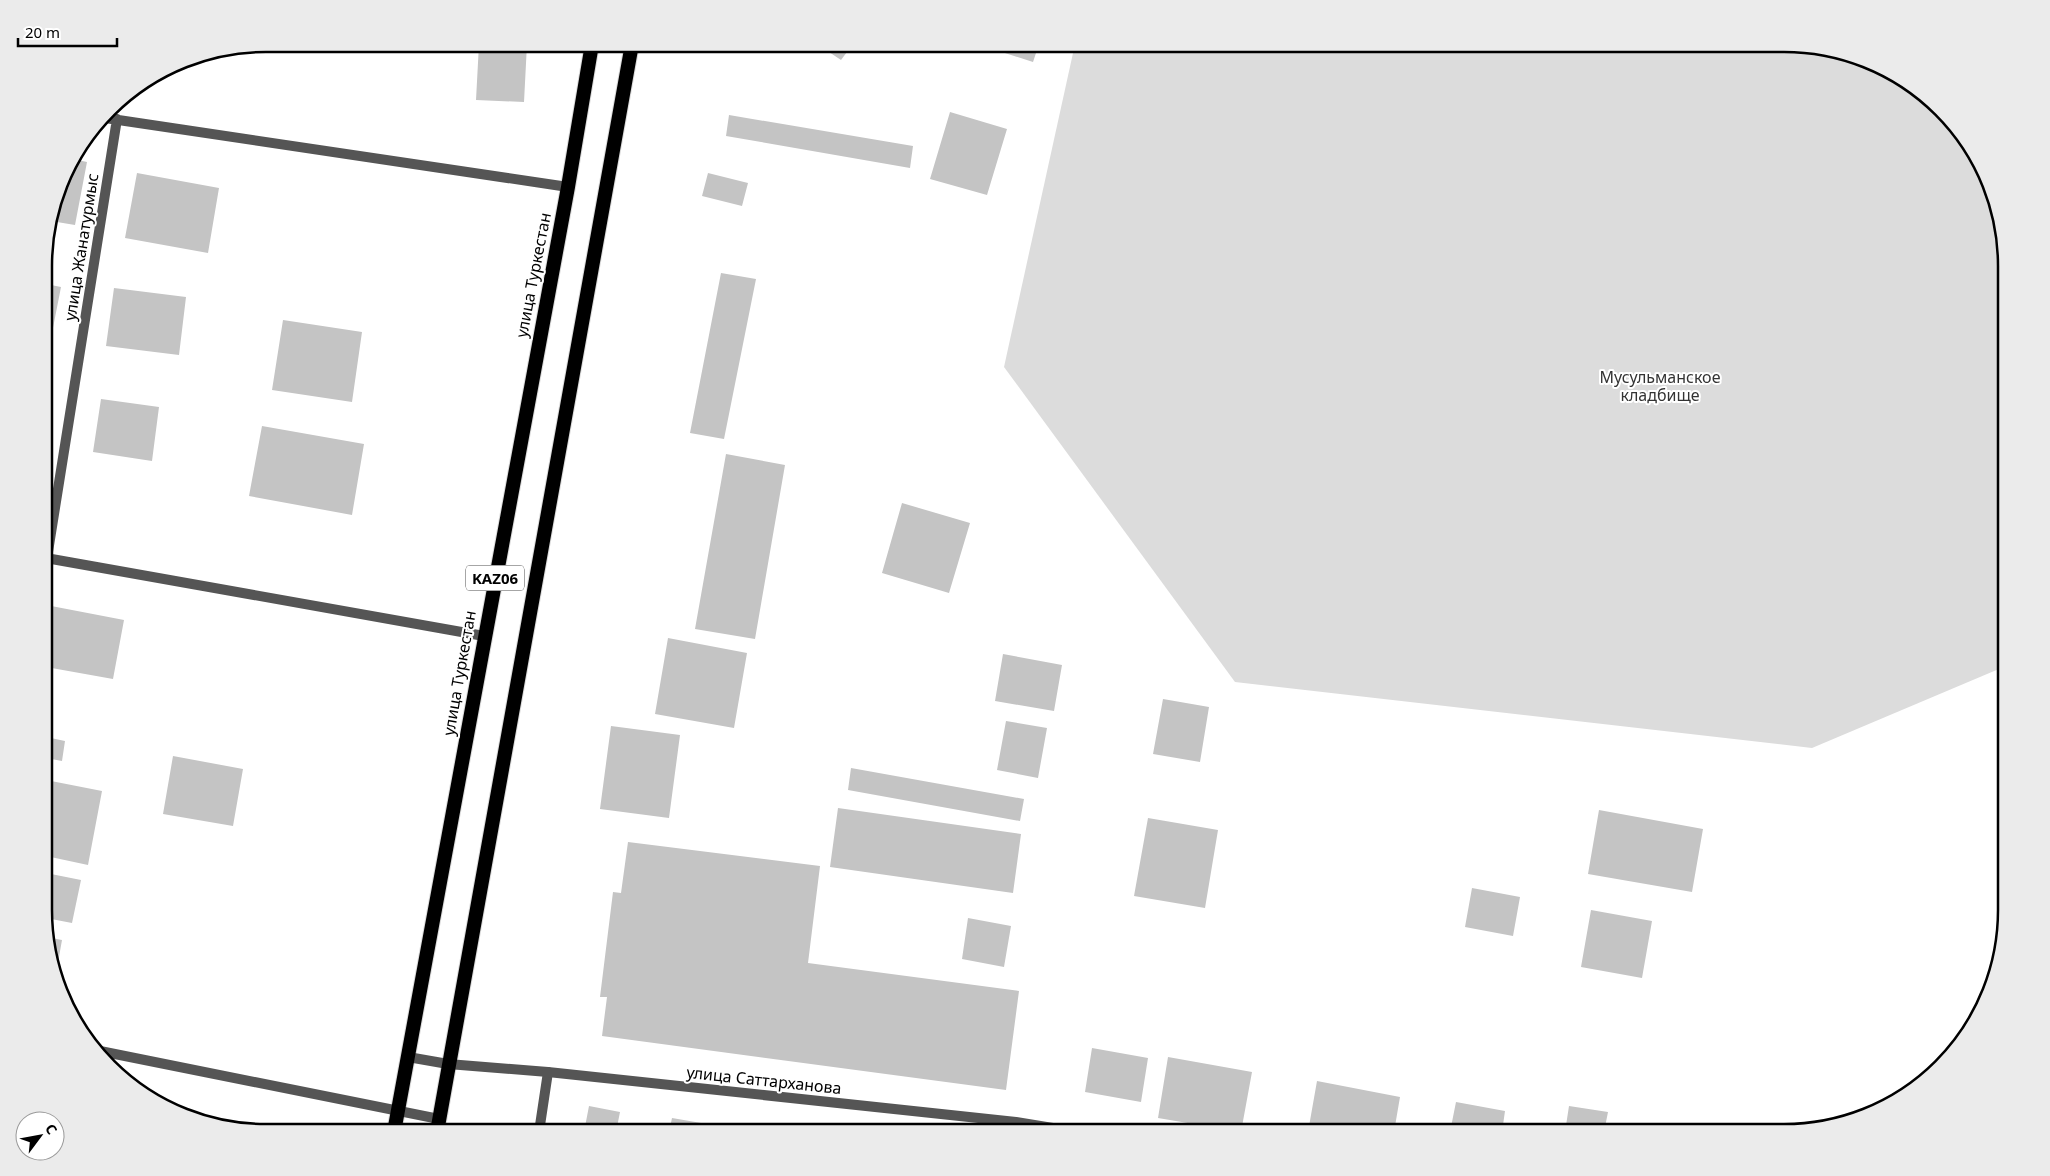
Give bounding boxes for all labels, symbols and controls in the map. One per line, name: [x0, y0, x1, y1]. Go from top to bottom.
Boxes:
scale bar: [18, 15, 116, 47]
text: 20 m: [25, 22, 60, 42]
street label: улица Жанатурмыс: [58, 172, 104, 322]
street label: улица Туркестан: [510, 211, 556, 339]
park label: Мусульманское кладбище: [1600, 366, 1721, 406]
road number: KАZ06: [466, 566, 524, 590]
street label: улица Туркестан: [437, 609, 481, 737]
street label: улица Саттарханова: [685, 1061, 843, 1099]
north arrow: [15, 1111, 65, 1161]
text: С: [41, 1120, 62, 1138]

